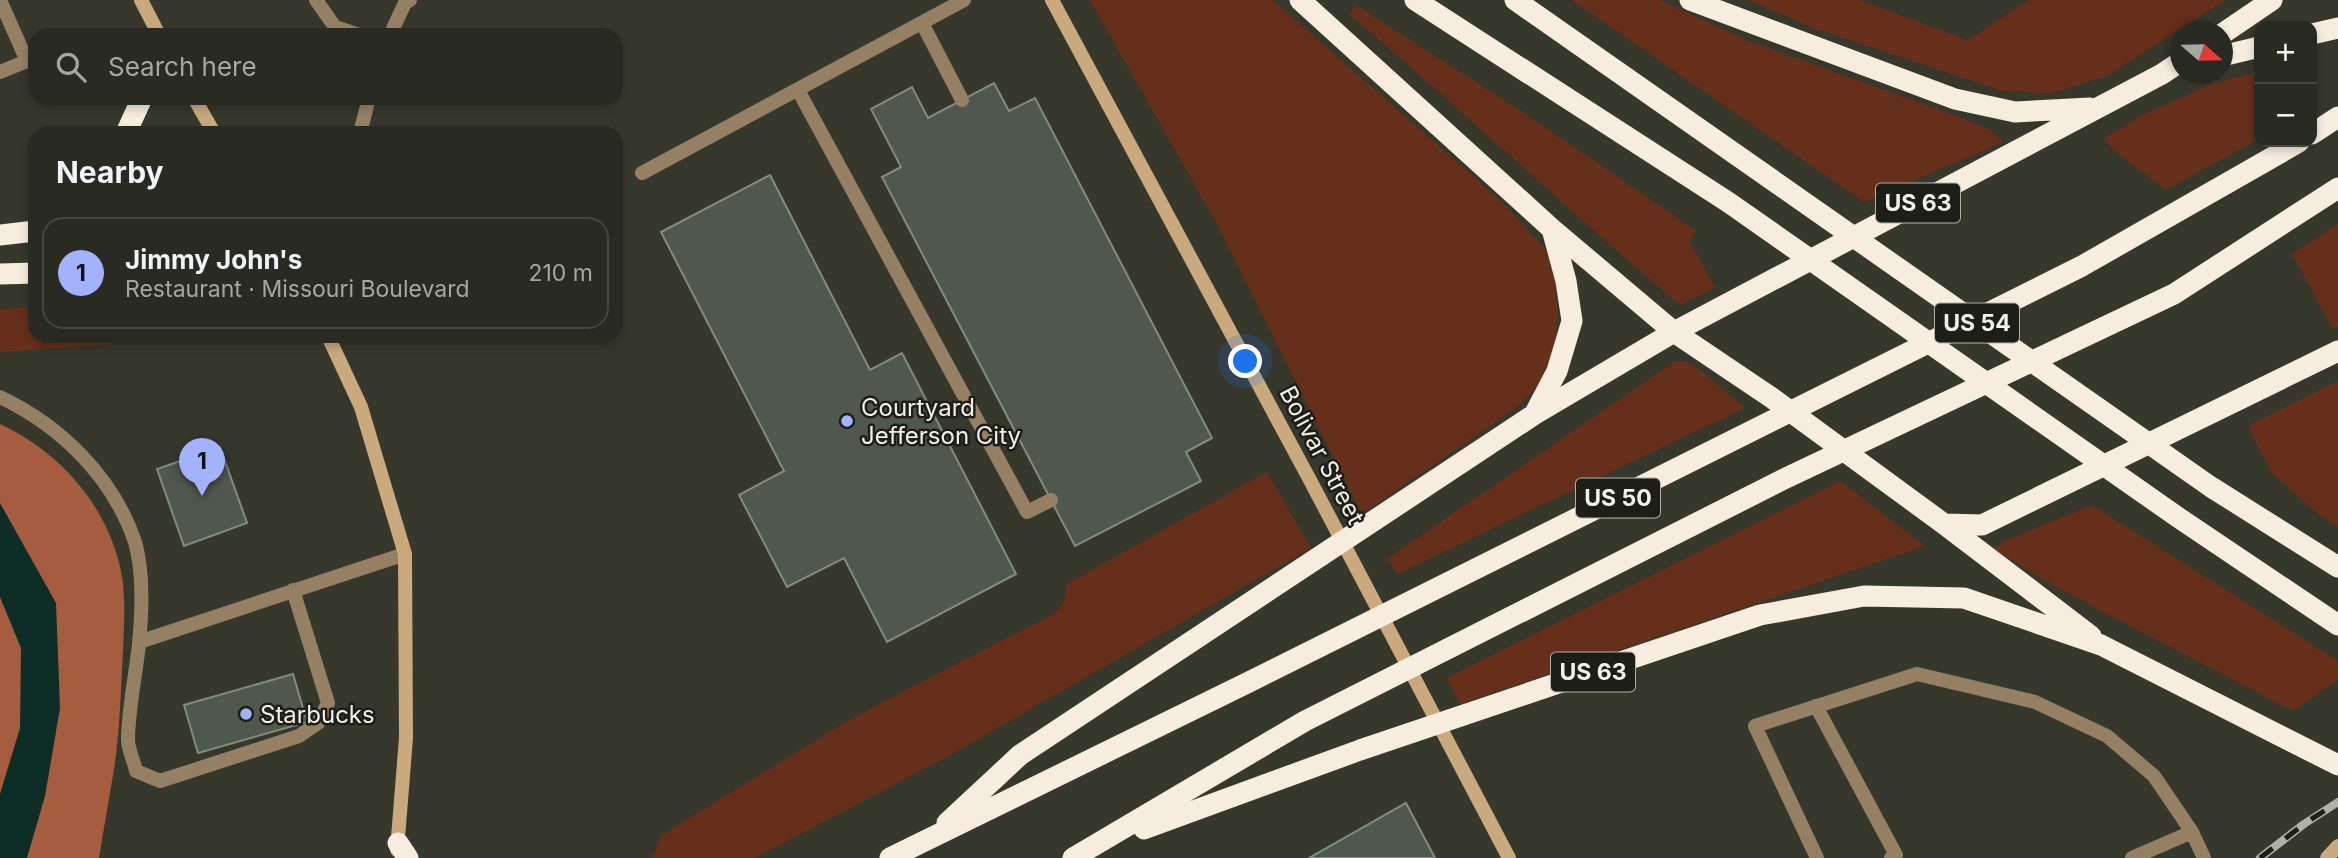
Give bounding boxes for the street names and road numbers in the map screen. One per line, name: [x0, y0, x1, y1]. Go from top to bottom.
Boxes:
road number: US 63: [1876, 184, 1960, 222]
road number: US 54: [1935, 304, 2019, 342]
street label: Bolivar Street: [1273, 381, 1371, 529]
road number: US 50: [1576, 478, 1660, 518]
road number: US 63: [1551, 652, 1635, 692]

